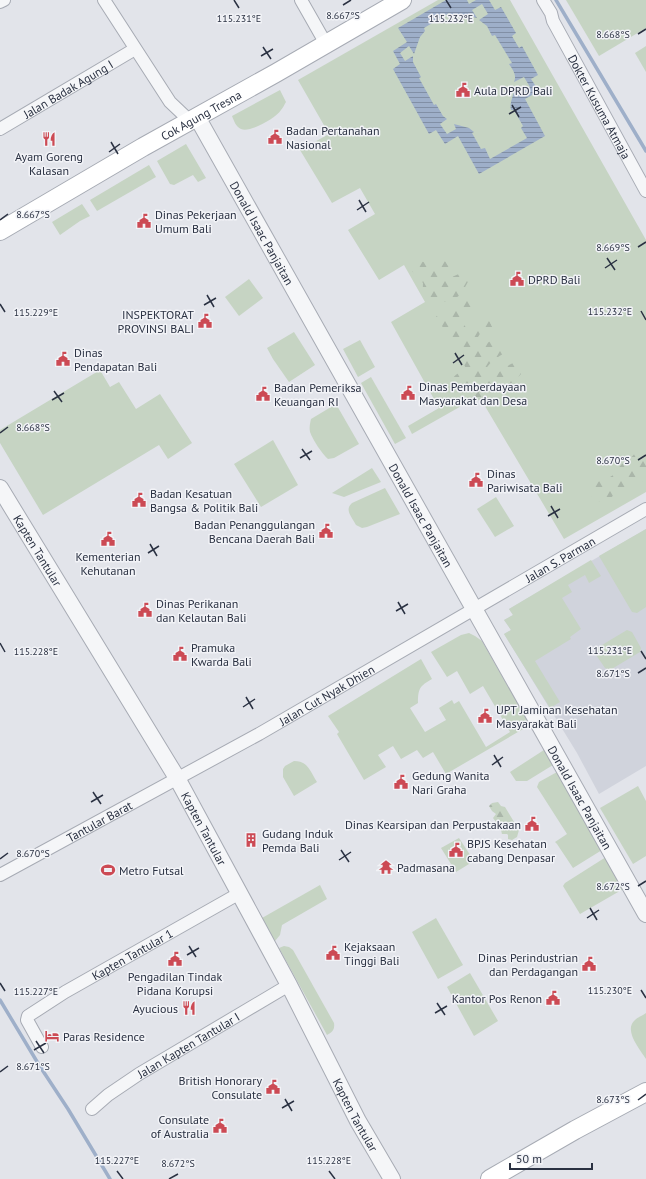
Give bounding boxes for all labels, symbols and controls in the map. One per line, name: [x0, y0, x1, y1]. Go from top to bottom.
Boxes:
text: 8.667°S: [326, 9, 360, 22]
text: 115.231°E: [217, 12, 261, 25]
text: 115.232°E: [429, 12, 473, 25]
text: 8.668°S: [596, 28, 630, 41]
street label: Dokter Kusuma Atmaja: [565, 52, 634, 161]
street label: Jalan Badak Agung I: [19, 56, 116, 122]
public building icon: Aula DPRD Bali: [455, 82, 471, 98]
place label: Aula DPRD Bali: [474, 83, 553, 98]
street label: Cok Agung Tresna: [158, 86, 244, 143]
place label: Badan Pertanahan Nasional: [286, 123, 380, 152]
public building icon: Badan Pertanahan Nasional: [267, 129, 283, 145]
restaurant icon: Ayam Goreng Kalasan: [41, 131, 57, 147]
place label: Ayam Goreng Kalasan: [15, 149, 83, 178]
street label: Donald Isaac Panjaitan: [227, 178, 297, 287]
place label: Dinas Pekerjaan Umum Bali: [155, 207, 237, 236]
text: 8.667°S: [16, 208, 50, 221]
public building icon: Dinas Pekerjaan Umum Bali: [136, 213, 152, 229]
text: 8.669°S: [596, 241, 630, 254]
public building icon: DPRD Bali: [509, 271, 525, 287]
place label: DPRD Bali: [528, 272, 580, 287]
text: 115.232°E: [588, 305, 632, 318]
text: 115.229°E: [14, 306, 58, 319]
place label: INSPEKTORAT PROVINSI BALI: [118, 307, 194, 336]
public building icon: INSPEKTORAT PROVINSI BALI: [197, 313, 213, 329]
place label: Dinas Pendapatan Bali: [74, 345, 157, 374]
public building icon: Dinas Pendapatan Bali: [55, 351, 71, 367]
place label: Dinas Pemberdayaan Masyarakat dan Desa: [419, 379, 527, 408]
place label: Badan Pemeriksa Keuangan RI: [274, 380, 361, 409]
public building icon: Dinas Pemberdayaan Masyarakat dan Desa: [400, 385, 416, 401]
public building icon: Badan Pemeriksa Keuangan RI: [255, 386, 271, 402]
text: 8.668°S: [16, 421, 50, 434]
text: 8.670°S: [596, 454, 630, 467]
street label: Donald Isaac Panjaitan: [386, 461, 456, 570]
place label: Dinas Pariwisata Bali: [487, 466, 562, 495]
public building icon: Dinas Pariwisata Bali: [468, 472, 484, 488]
place label: Badan Kesatuan Bangsa & Politik Bali: [150, 486, 258, 515]
public building icon: Badan Kesatuan Bangsa & Politik Bali: [131, 492, 147, 508]
street label: Kapten Tantular: [11, 512, 66, 589]
place label: Badan Penanggulangan Bencana Daerah Bali: [194, 517, 315, 546]
public building icon: Badan Penanggulangan Bencana Daerah Bali: [318, 523, 334, 539]
public building icon: Kementerian Kehutanan: [100, 531, 116, 547]
street label: Jalan S. Parman: [521, 533, 598, 586]
place label: Kementerian Kehutanan: [75, 549, 141, 578]
place label: Dinas Perikanan dan Kelautan Bali: [156, 596, 246, 625]
public building icon: Dinas Perikanan dan Kelautan Bali: [137, 602, 153, 618]
place label: Pramuka Kwarda Bali: [191, 640, 252, 669]
text: 115.231°E: [588, 644, 632, 657]
text: 115.228°E: [14, 645, 58, 658]
public building icon: Pramuka Kwarda Bali: [172, 646, 188, 662]
street label: Jalan Cut Nyak Dhien: [275, 661, 377, 729]
text: 8.671°S: [596, 667, 630, 680]
place label: UPT Jaminan Kesehatan Masyarakat Bali: [496, 702, 618, 731]
public building icon: UPT Jaminan Kesehatan Masyarakat Bali: [477, 708, 493, 724]
street label: Donald Isaac Panjaitan: [545, 743, 616, 852]
place label: Gedung Wanita Nari Graha: [412, 768, 490, 797]
public building icon: Gedung Wanita Nari Graha: [393, 774, 409, 790]
street label: Kapten Tantular: [178, 789, 230, 868]
street label: Tantular Barat: [64, 797, 135, 845]
public building icon: Dinas Kearsipan dan Perpustakaan: [524, 816, 540, 832]
place label: Dinas Kearsipan dan Perpustakaan: [345, 817, 521, 832]
place label: Gudang Induk Pemda Bali: [262, 826, 333, 855]
building icon: Gudang Induk Pemda Bali: [243, 832, 259, 848]
place label: BPJS Kesehatan cabang Denpasar: [467, 836, 555, 865]
public building icon: BPJS Kesehatan cabang Denpasar: [448, 842, 464, 858]
text: 8.670°S: [16, 847, 50, 860]
temple icon: Padmasana: [378, 859, 394, 875]
place label: Padmasana: [397, 860, 455, 875]
sports icon: Metro Futsal: [100, 862, 116, 878]
place label: Metro Futsal: [119, 863, 184, 878]
text: 8.672°S: [596, 880, 630, 893]
street label: Kapten Tantular 1: [89, 925, 175, 983]
place label: Kejaksaan Tinggi Bali: [344, 939, 399, 968]
public building icon: Kejaksaan Tinggi Bali: [325, 945, 341, 961]
place label: Dinas Perindustrian dan Perdagangan: [478, 950, 578, 979]
public building icon: Pengadilan Tindak Pidana Korupsi: [167, 951, 183, 967]
public building icon: Dinas Perindustrian dan Perdagangan: [581, 956, 597, 972]
place label: Pengadilan Tindak Pidana Korupsi: [128, 969, 222, 998]
text: 115.230°E: [588, 984, 632, 997]
text: 115.227°E: [14, 985, 58, 998]
public building icon: Kantor Pos Renon: [545, 990, 561, 1006]
place label: Kantor Pos Renon: [452, 991, 542, 1006]
restaurant icon: Ayucious: [181, 1000, 197, 1016]
place label: Ayucious: [133, 1001, 178, 1016]
street label: Jalan Kapten Tantular I: [134, 1009, 242, 1081]
hotel icon: Paras Residence: [44, 1028, 60, 1044]
place label: Paras Residence: [63, 1029, 145, 1044]
text: 8.671°S: [16, 1060, 50, 1073]
place label: British Honorary Consulate: [178, 1073, 262, 1102]
street label: Kapten Tantular: [330, 1076, 382, 1154]
public building icon: British Honorary Consulate: [265, 1079, 281, 1095]
text: 8.673°S: [596, 1093, 630, 1106]
place label: Consulate of Australia: [151, 1112, 209, 1141]
public building icon: Consulate of Australia: [212, 1118, 228, 1134]
scale bar: [510, 1145, 592, 1171]
text: 50 m: [516, 1151, 542, 1166]
text: 115.227°E: [95, 1154, 139, 1167]
text: 115.228°E: [307, 1154, 351, 1167]
text: 8.672°S: [161, 1157, 195, 1170]

